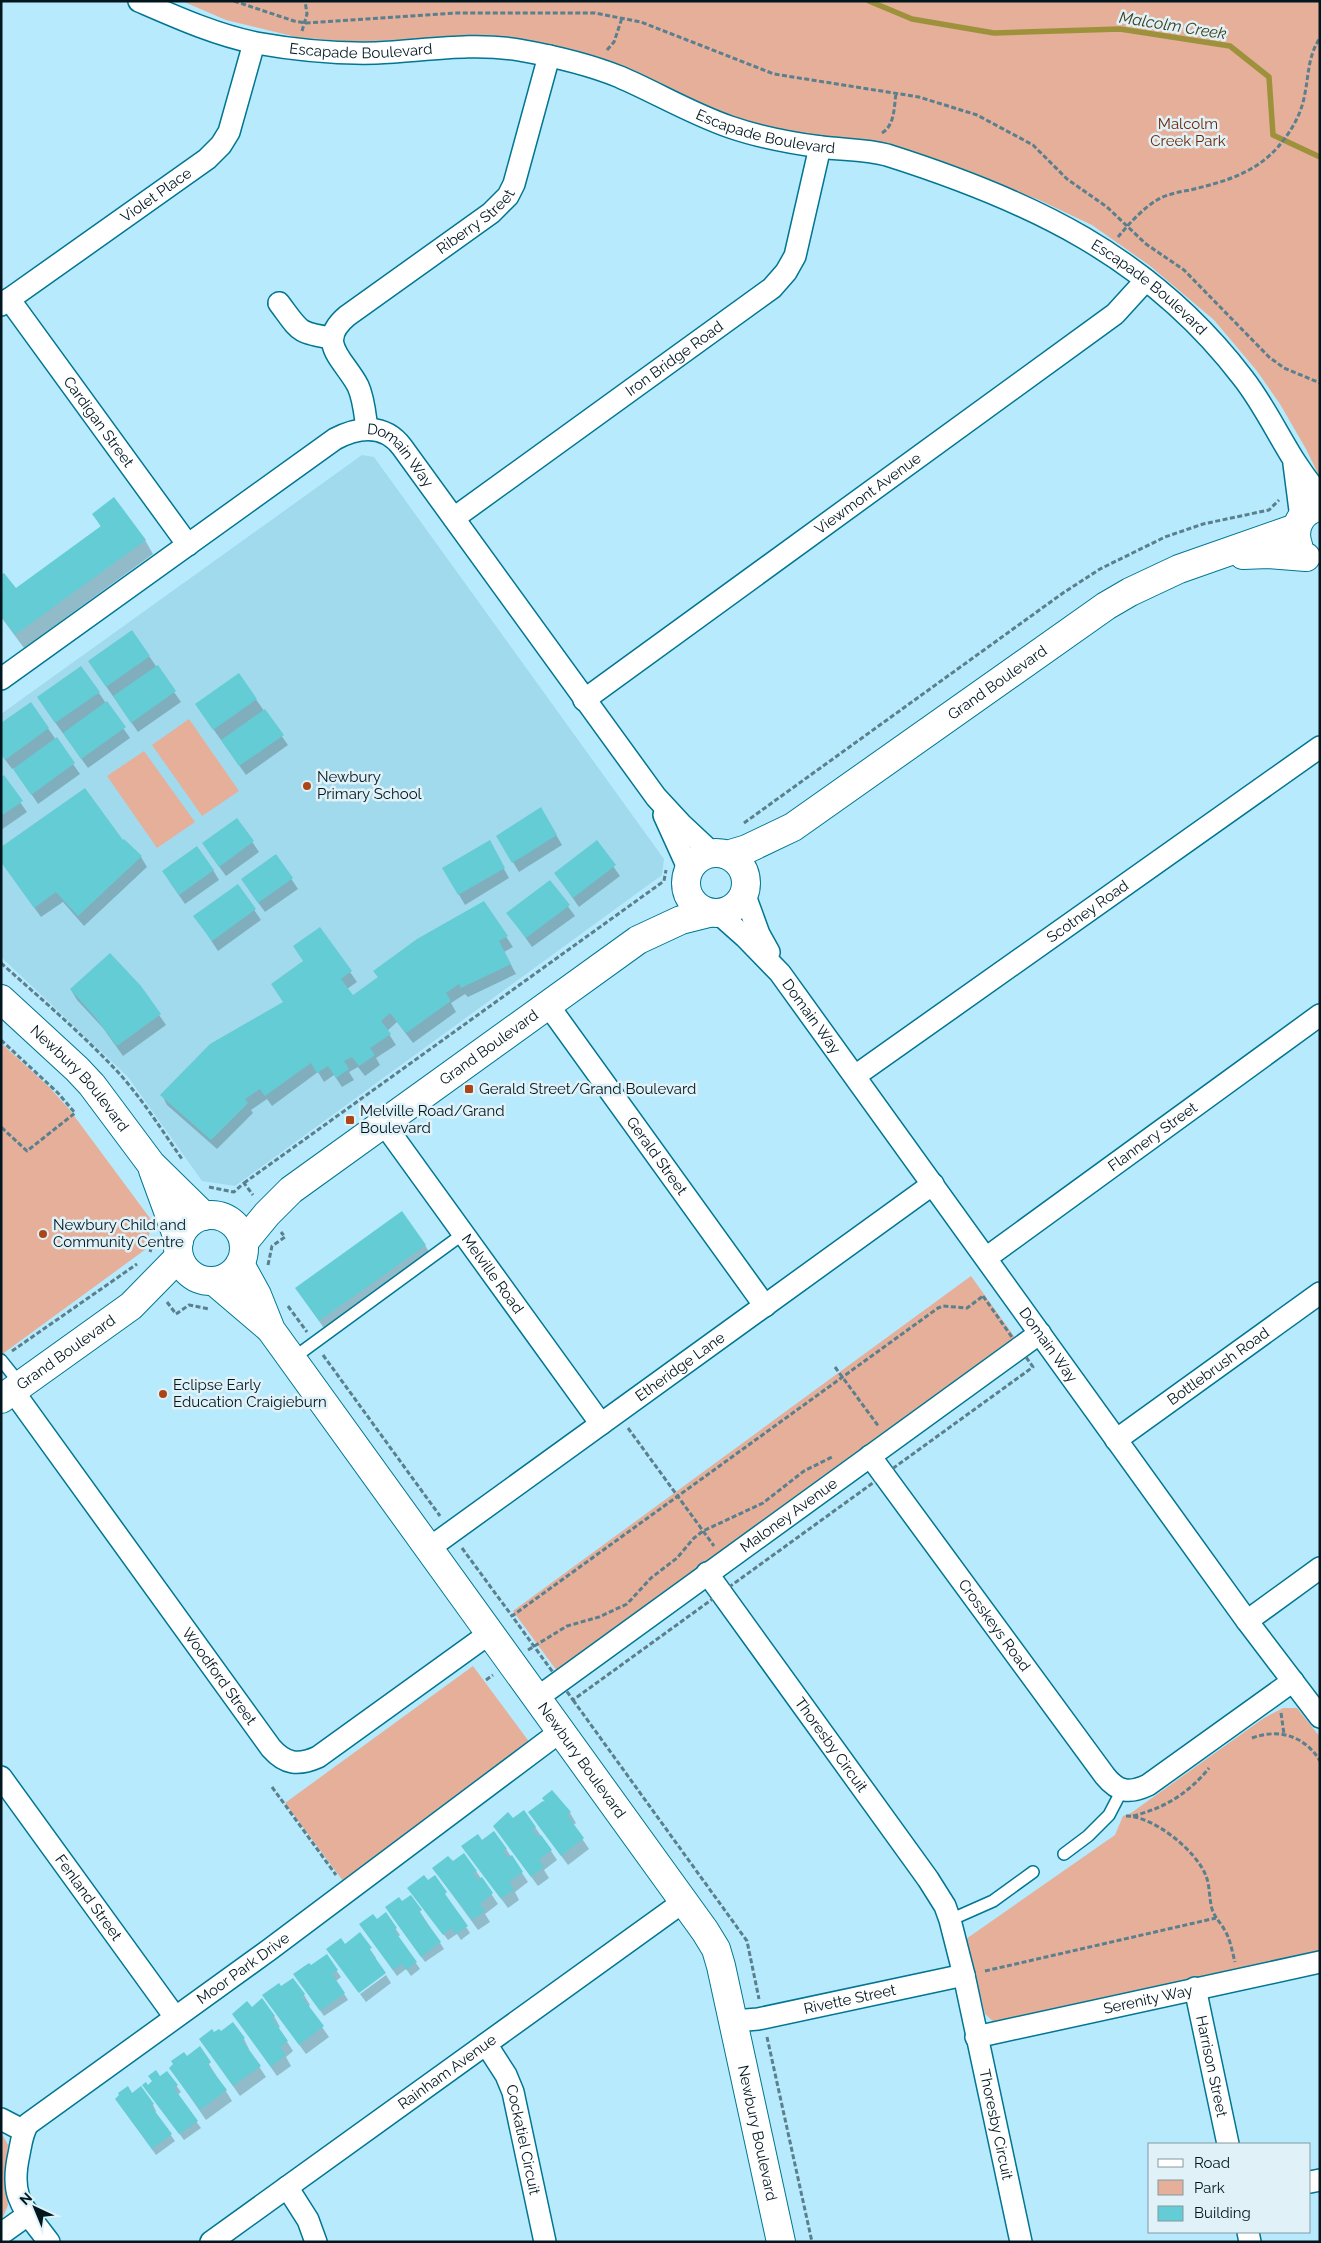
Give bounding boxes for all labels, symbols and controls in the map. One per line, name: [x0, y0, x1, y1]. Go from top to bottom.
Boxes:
water label: Malcolm Creek: [1118, 8, 1228, 43]
street label: Escapade Boulevard: [288, 39, 433, 62]
street label: Escapade Boulevard: [693, 105, 836, 157]
park label: Malcolm Creek Park: [1150, 115, 1226, 150]
street label: Violet Place: [117, 164, 195, 226]
street label: Riberry Street: [433, 186, 519, 258]
street label: Escapade Boulevard: [1088, 236, 1211, 339]
street label: Iron Bridge Road: [622, 317, 727, 400]
street label: Cardigan Street: [59, 373, 137, 471]
street label: Domain Way: [366, 420, 437, 491]
street label: Viewmont Avenue: [811, 449, 925, 538]
street label: Grand Boulevard: [944, 642, 1050, 724]
place label: Newbury Primary School: [317, 768, 423, 803]
marker: Newbury Primary School: [301, 780, 313, 792]
street label: Scotney Road: [1043, 876, 1132, 946]
street label: Domain Way: [778, 976, 844, 1057]
street label: Grand Boulevard: [436, 1006, 542, 1089]
street label: Newbury Boulevard: [26, 1021, 133, 1135]
place label: Gerald Street/Grand Boulevard: [479, 1080, 696, 1098]
marker: Gerald Street/Grand Boulevard: [463, 1083, 475, 1095]
street label: Flannery Street: [1104, 1098, 1201, 1175]
place label: Melville Road/Grand Boulevard: [360, 1102, 505, 1137]
street label: Gerald Street: [623, 1113, 691, 1198]
marker: Melville Road/Grand Boulevard: [344, 1114, 356, 1126]
place label: Newbury Child and Community Centre: [53, 1216, 186, 1251]
marker: Newbury Child and Community Centre: [37, 1228, 49, 1240]
street label: Melville Road: [458, 1231, 527, 1317]
street label: Domain Way: [1015, 1304, 1081, 1386]
street label: Grand Boulevard: [13, 1311, 119, 1394]
street label: Bottlebrush Road: [1164, 1324, 1273, 1409]
street label: Etheridge Lane: [632, 1328, 728, 1405]
place label: Eclipse Early Education Craigieburn: [173, 1376, 327, 1411]
marker: Eclipse Early Education Craigieburn: [157, 1388, 169, 1400]
street label: Maloney Avenue: [737, 1474, 841, 1557]
street label: Crosskeys Road: [955, 1576, 1034, 1675]
street label: Woodford Street: [178, 1624, 260, 1728]
street label: Thoresby Circuit: [791, 1694, 871, 1796]
street label: Newbury Boulevard: [534, 1699, 630, 1822]
street label: Fenland Street: [51, 1851, 126, 1944]
street label: Moor Park Drive: [193, 1929, 293, 2008]
street label: Rivette Street: [802, 1981, 898, 2018]
street label: Serenity Way: [1102, 1981, 1194, 2018]
street label: Harrison Street: [1192, 2014, 1231, 2119]
street label: Rainham Avenue: [395, 2030, 500, 2113]
street label: Newbury Boulevard: [734, 2063, 781, 2202]
street label: Thoresby Circuit: [975, 2068, 1017, 2182]
street label: Cockatiel Circuit: [502, 2082, 544, 2196]
legend: [1148, 2143, 1311, 2233]
text: Road: [1194, 2154, 1230, 2172]
text: Park: [1194, 2179, 1225, 2197]
north arrow: [10, 2183, 60, 2233]
text: N: [17, 2189, 35, 2208]
text: Building: [1194, 2204, 1251, 2222]

